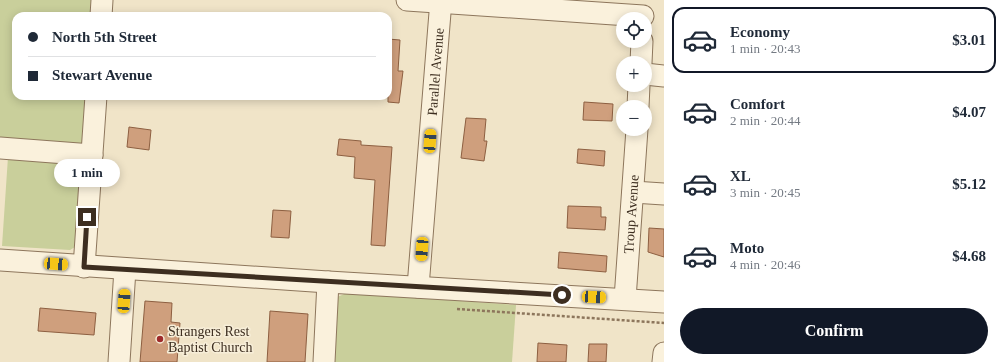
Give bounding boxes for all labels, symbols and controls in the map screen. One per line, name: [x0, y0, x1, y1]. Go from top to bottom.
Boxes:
map controls: [616, 12, 652, 136]
button: locate: [616, 12, 652, 48]
icon: car: [682, 22, 718, 58]
text: Economy: [730, 24, 790, 40]
street label: Parallel Avenue: [424, 27, 446, 116]
text: North 5th Street: [52, 29, 157, 45]
text: $3.01: [952, 32, 986, 48]
text: 1 min · 20:43: [730, 41, 800, 56]
button: +: [616, 56, 652, 92]
text: Stewart Avenue: [52, 67, 152, 83]
icon: car: [682, 94, 718, 130]
text: Comfort: [730, 96, 785, 112]
button: −: [616, 100, 652, 136]
text: $4.07: [952, 104, 986, 120]
text: 2 min · 20:44: [730, 113, 800, 128]
car: [423, 129, 437, 153]
callout: 1 min: [54, 159, 120, 187]
text: 1 min: [71, 165, 103, 180]
icon: car: [682, 166, 718, 202]
text: XL: [730, 168, 751, 184]
street label: Troup Avenue: [621, 174, 641, 254]
text: $5.12: [952, 176, 986, 192]
text: 3 min · 20:45: [730, 185, 800, 200]
route end: [78, 208, 96, 226]
car: [415, 237, 429, 261]
icon: car: [682, 238, 718, 274]
text: Moto: [730, 240, 764, 256]
text: $4.68: [952, 248, 986, 264]
car: [44, 257, 68, 271]
text: 4 min · 20:46: [730, 257, 800, 272]
route start: [553, 286, 571, 304]
car: [117, 289, 131, 313]
car: [582, 290, 606, 304]
button: Confirm: [680, 308, 988, 354]
place label: Strangers Rest Baptist Church: [168, 324, 252, 355]
marker: Strangers Rest Baptist Church: [155, 334, 165, 344]

